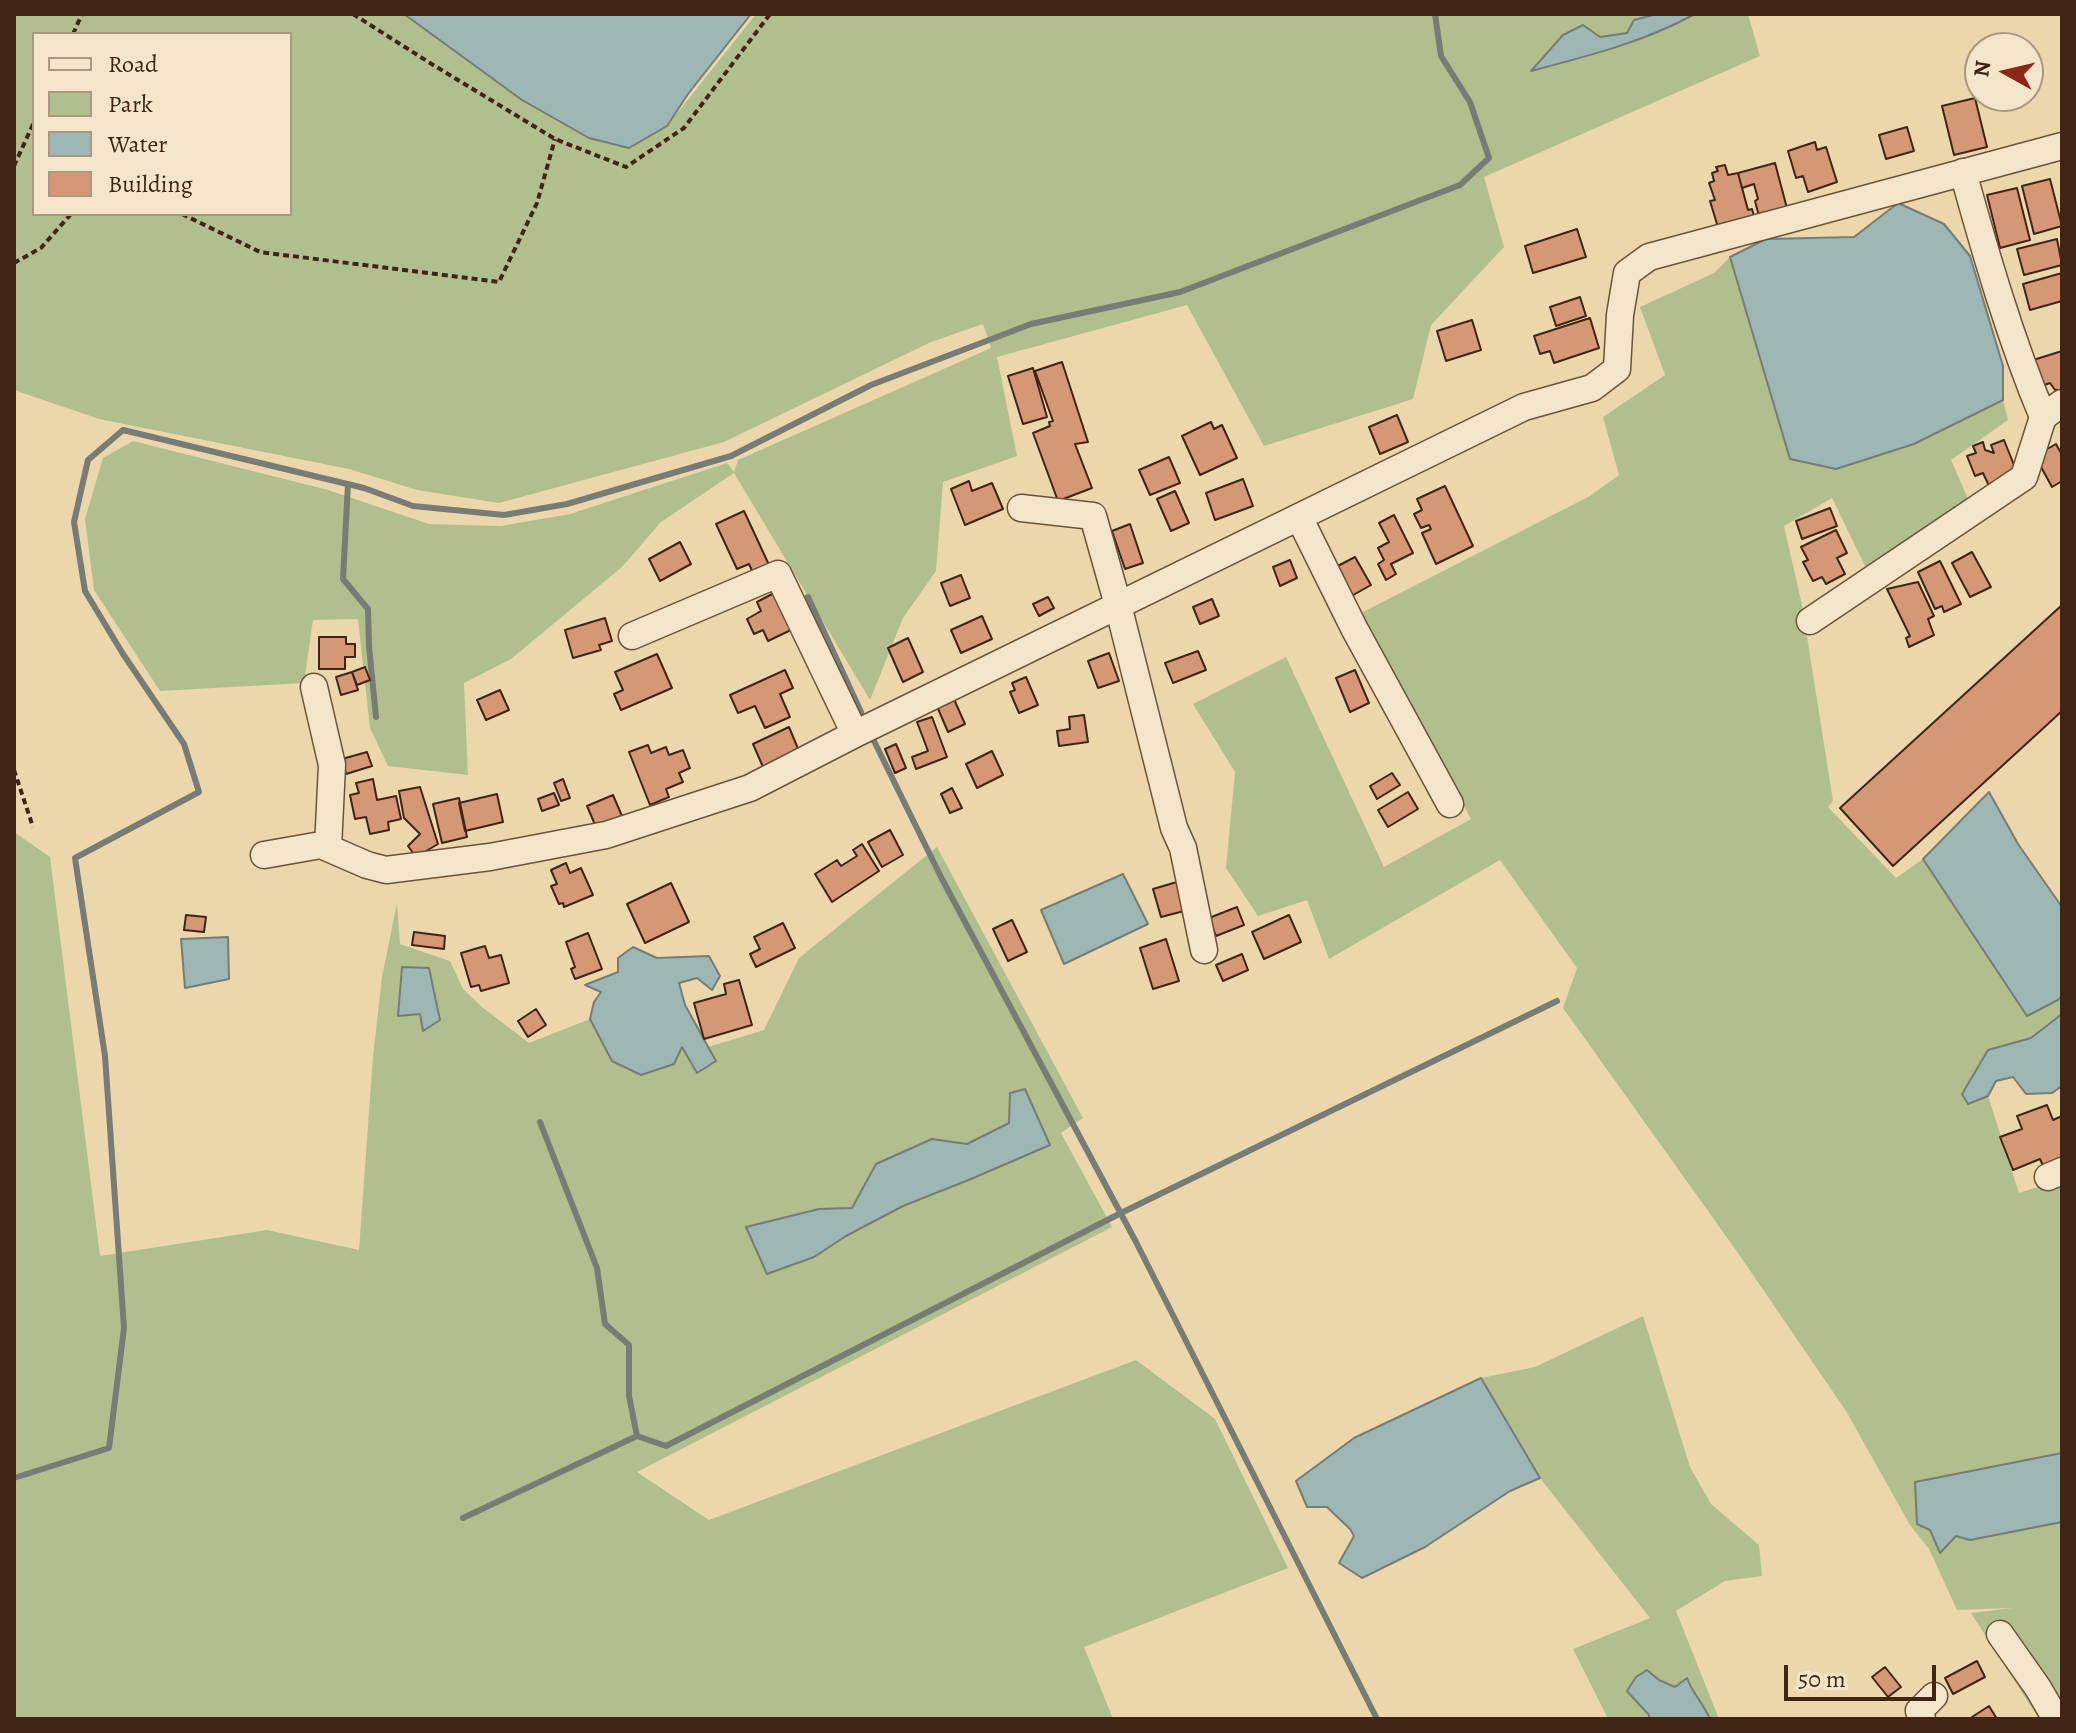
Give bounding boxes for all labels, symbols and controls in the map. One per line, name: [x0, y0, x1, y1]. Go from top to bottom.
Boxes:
legend: [32, 32, 292, 216]
north arrow: [1964, 32, 2044, 112]
text: Road: [108, 48, 158, 80]
text: N: [1966, 59, 1998, 79]
text: Park: [108, 88, 153, 120]
text: Water: [108, 128, 168, 160]
text: Building: [108, 168, 193, 200]
scale bar: [1788, 1649, 1940, 1699]
text: 50 m: [1798, 1663, 1846, 1695]

